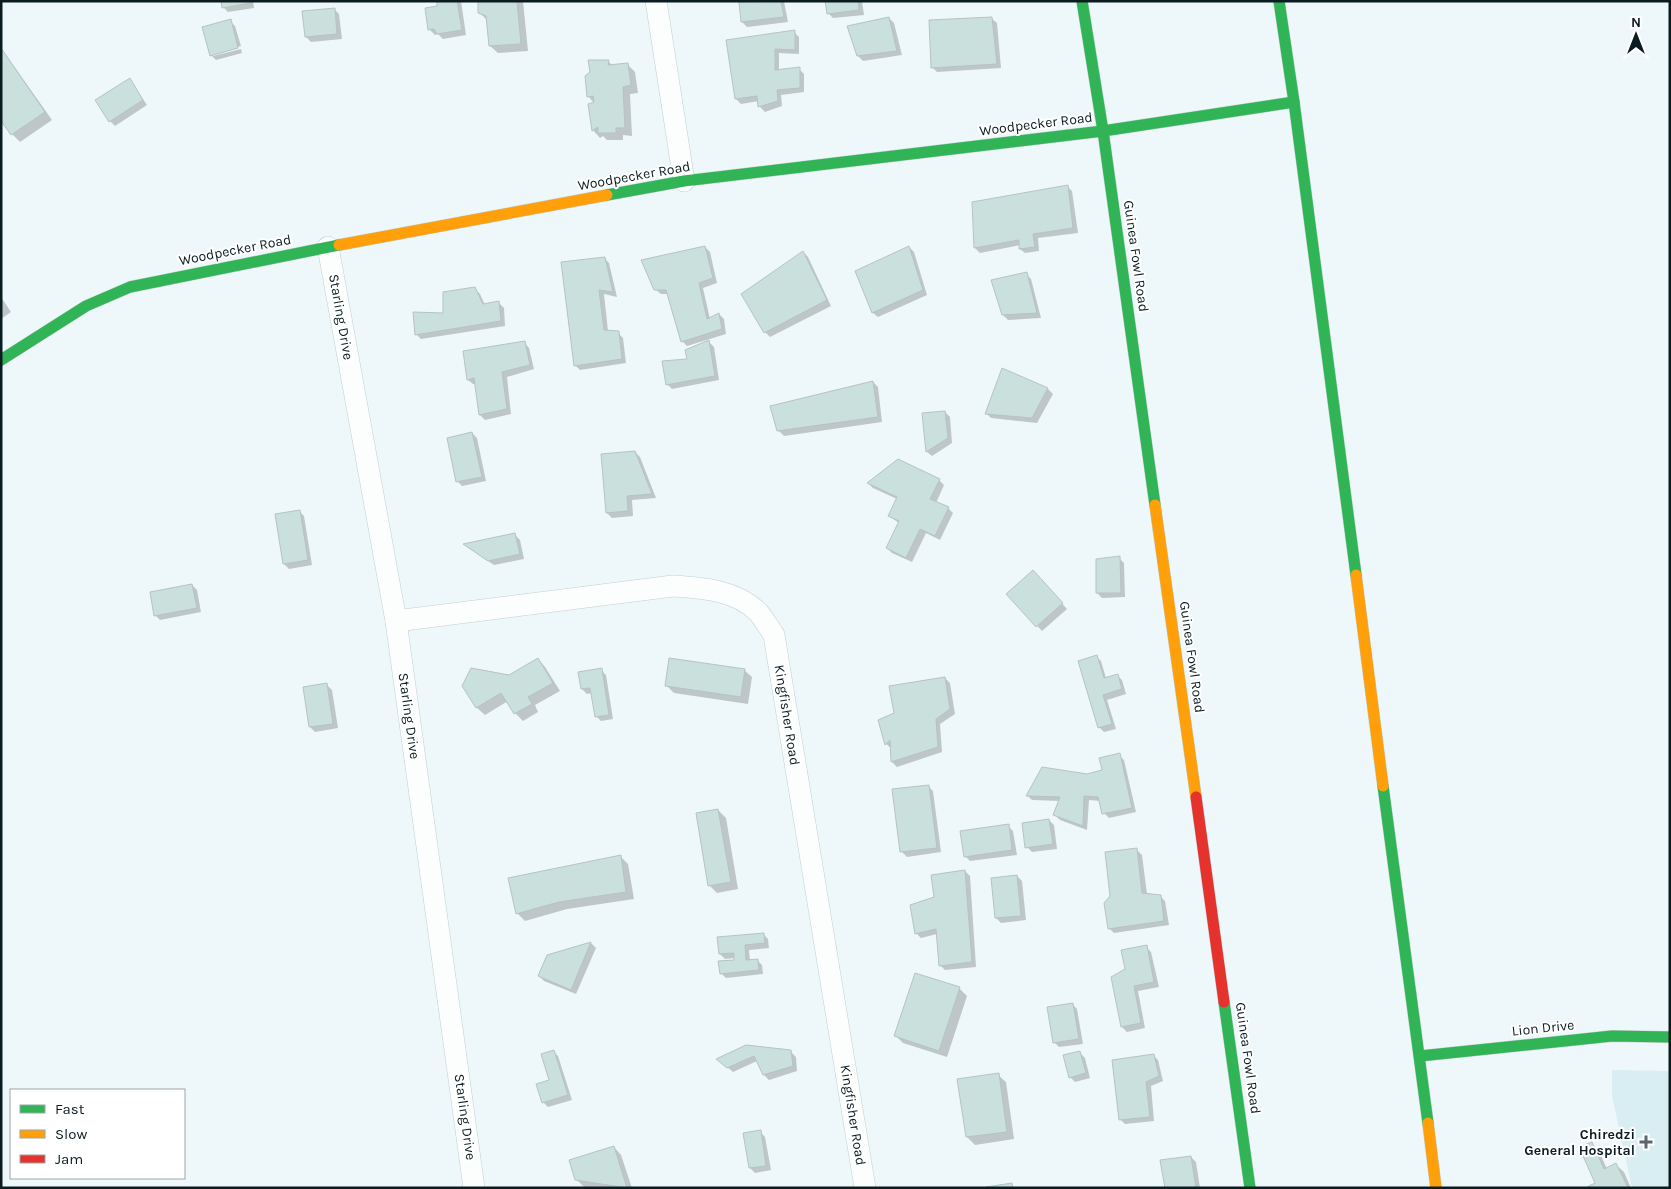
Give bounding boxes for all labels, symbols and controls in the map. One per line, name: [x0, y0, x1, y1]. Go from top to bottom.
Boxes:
north arrow: [1611, 10, 1661, 60]
text: N: [1631, 14, 1641, 31]
street label: Woodpecker Road: [978, 109, 1094, 139]
street label: Woodpecker Road: [576, 158, 692, 194]
street label: Guinea Fowl Road: [1120, 199, 1152, 313]
street label: Woodpecker Road: [177, 231, 293, 269]
street label: Starling Drive: [325, 273, 357, 361]
street label: Guinea Fowl Road: [1176, 600, 1208, 714]
street label: Kingfisher Road: [771, 663, 803, 767]
street label: Starling Drive: [395, 672, 423, 760]
street label: Guinea Fowl Road: [1232, 1001, 1264, 1115]
street label: Lion Drive: [1511, 1016, 1575, 1040]
street label: Kingfisher Road: [837, 1063, 869, 1167]
street label: Starling Drive: [451, 1073, 479, 1161]
legend: [10, 1089, 185, 1179]
text: Fast: [55, 1100, 85, 1118]
text: Slow: [55, 1125, 87, 1143]
place label: Chiredzi General Hospital: [1524, 1126, 1635, 1159]
marker: Chiredzi General Hospital: [1639, 1135, 1653, 1149]
text: Jam: [55, 1150, 83, 1168]

